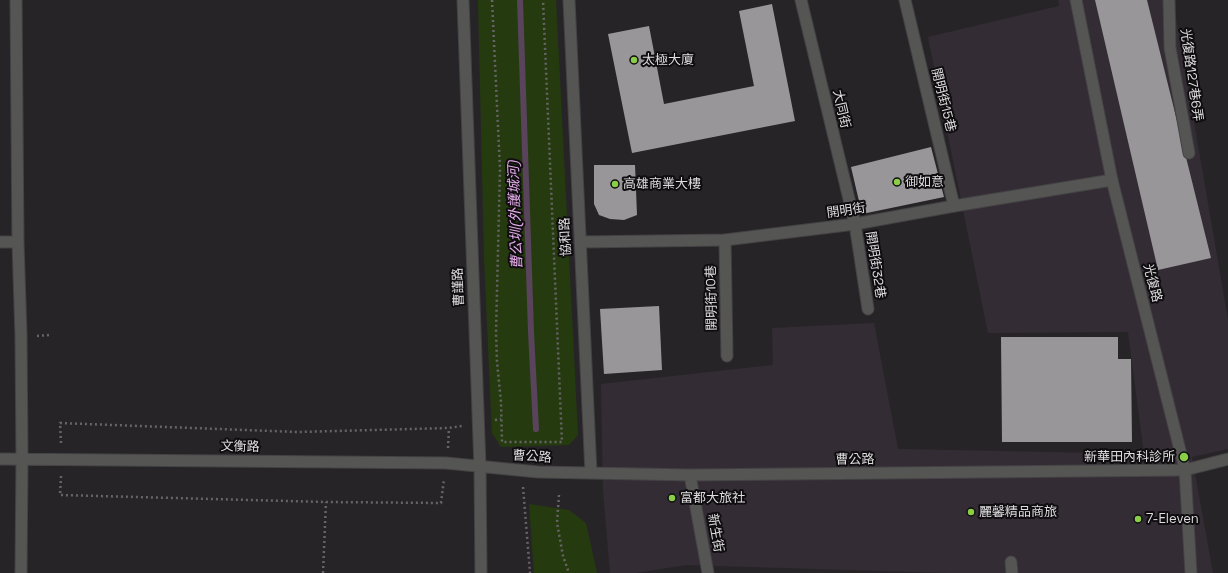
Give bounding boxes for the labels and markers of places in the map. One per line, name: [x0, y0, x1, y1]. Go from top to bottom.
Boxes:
place label: 太極大廈: [642, 52, 694, 68]
marker: 太極大廈: [629, 55, 639, 65]
place label: 御如意: [905, 174, 944, 190]
place label: 高雄商業大樓: [623, 176, 701, 192]
marker: 御如意: [892, 177, 902, 187]
marker: 高雄商業大樓: [610, 179, 620, 189]
place label: 新華田內科診所: [1084, 449, 1175, 465]
marker: 新華田內科診所: [1178, 451, 1190, 463]
place label: 富都大旅社: [680, 490, 745, 506]
marker: 富都大旅社: [667, 493, 677, 503]
place label: 麗馨精品商旅: [979, 504, 1057, 520]
marker: 麗馨精品商旅: [966, 507, 976, 517]
place label: 7-Eleven: [1146, 511, 1199, 527]
marker: 7-Eleven: [1133, 514, 1143, 524]

